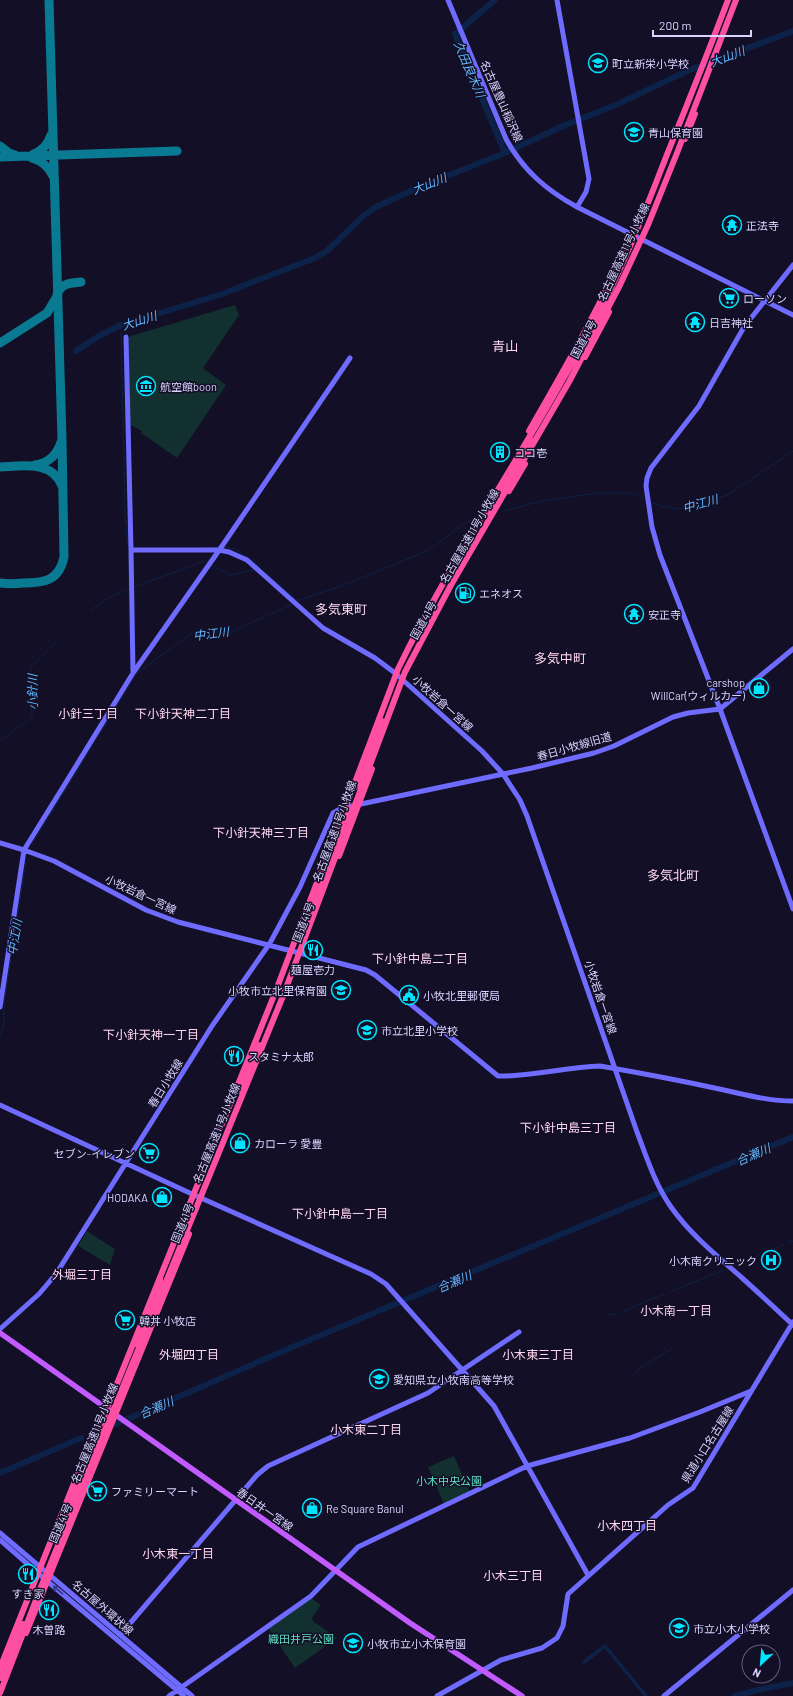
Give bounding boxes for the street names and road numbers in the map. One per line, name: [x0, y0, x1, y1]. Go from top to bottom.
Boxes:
street label: 名古屋豊山稲沢線: [478, 58, 526, 144]
street label: 名古屋高速11号小牧線: [595, 201, 651, 303]
street label: 国道41号: [567, 317, 599, 361]
street label: 名古屋高速11号小牧線: [437, 487, 501, 585]
street label: 国道41号: [407, 599, 439, 641]
street label: 小牧岩倉一宮線: [410, 672, 476, 734]
street label: 春日小牧線旧道: [535, 729, 613, 763]
street label: 名古屋高速11号小牧線: [310, 779, 358, 883]
street label: 小牧岩倉一宮線: [103, 872, 179, 916]
street label: 国道41号: [289, 900, 317, 944]
street label: 小牧岩倉一宮線: [582, 958, 620, 1036]
street label: 春日小牧線: [145, 1056, 185, 1110]
street label: 名古屋高速11号小牧線: [190, 1081, 242, 1185]
street label: 国道41号: [168, 1201, 196, 1245]
street label: 名古屋高速11号小牧線: [68, 1381, 120, 1485]
street label: 県道小口名古屋線: [678, 1403, 736, 1485]
street label: 春日井一宮線: [234, 1485, 296, 1533]
street label: 国道41号: [46, 1501, 74, 1545]
street label: 名古屋外環状線: [70, 1577, 136, 1637]

